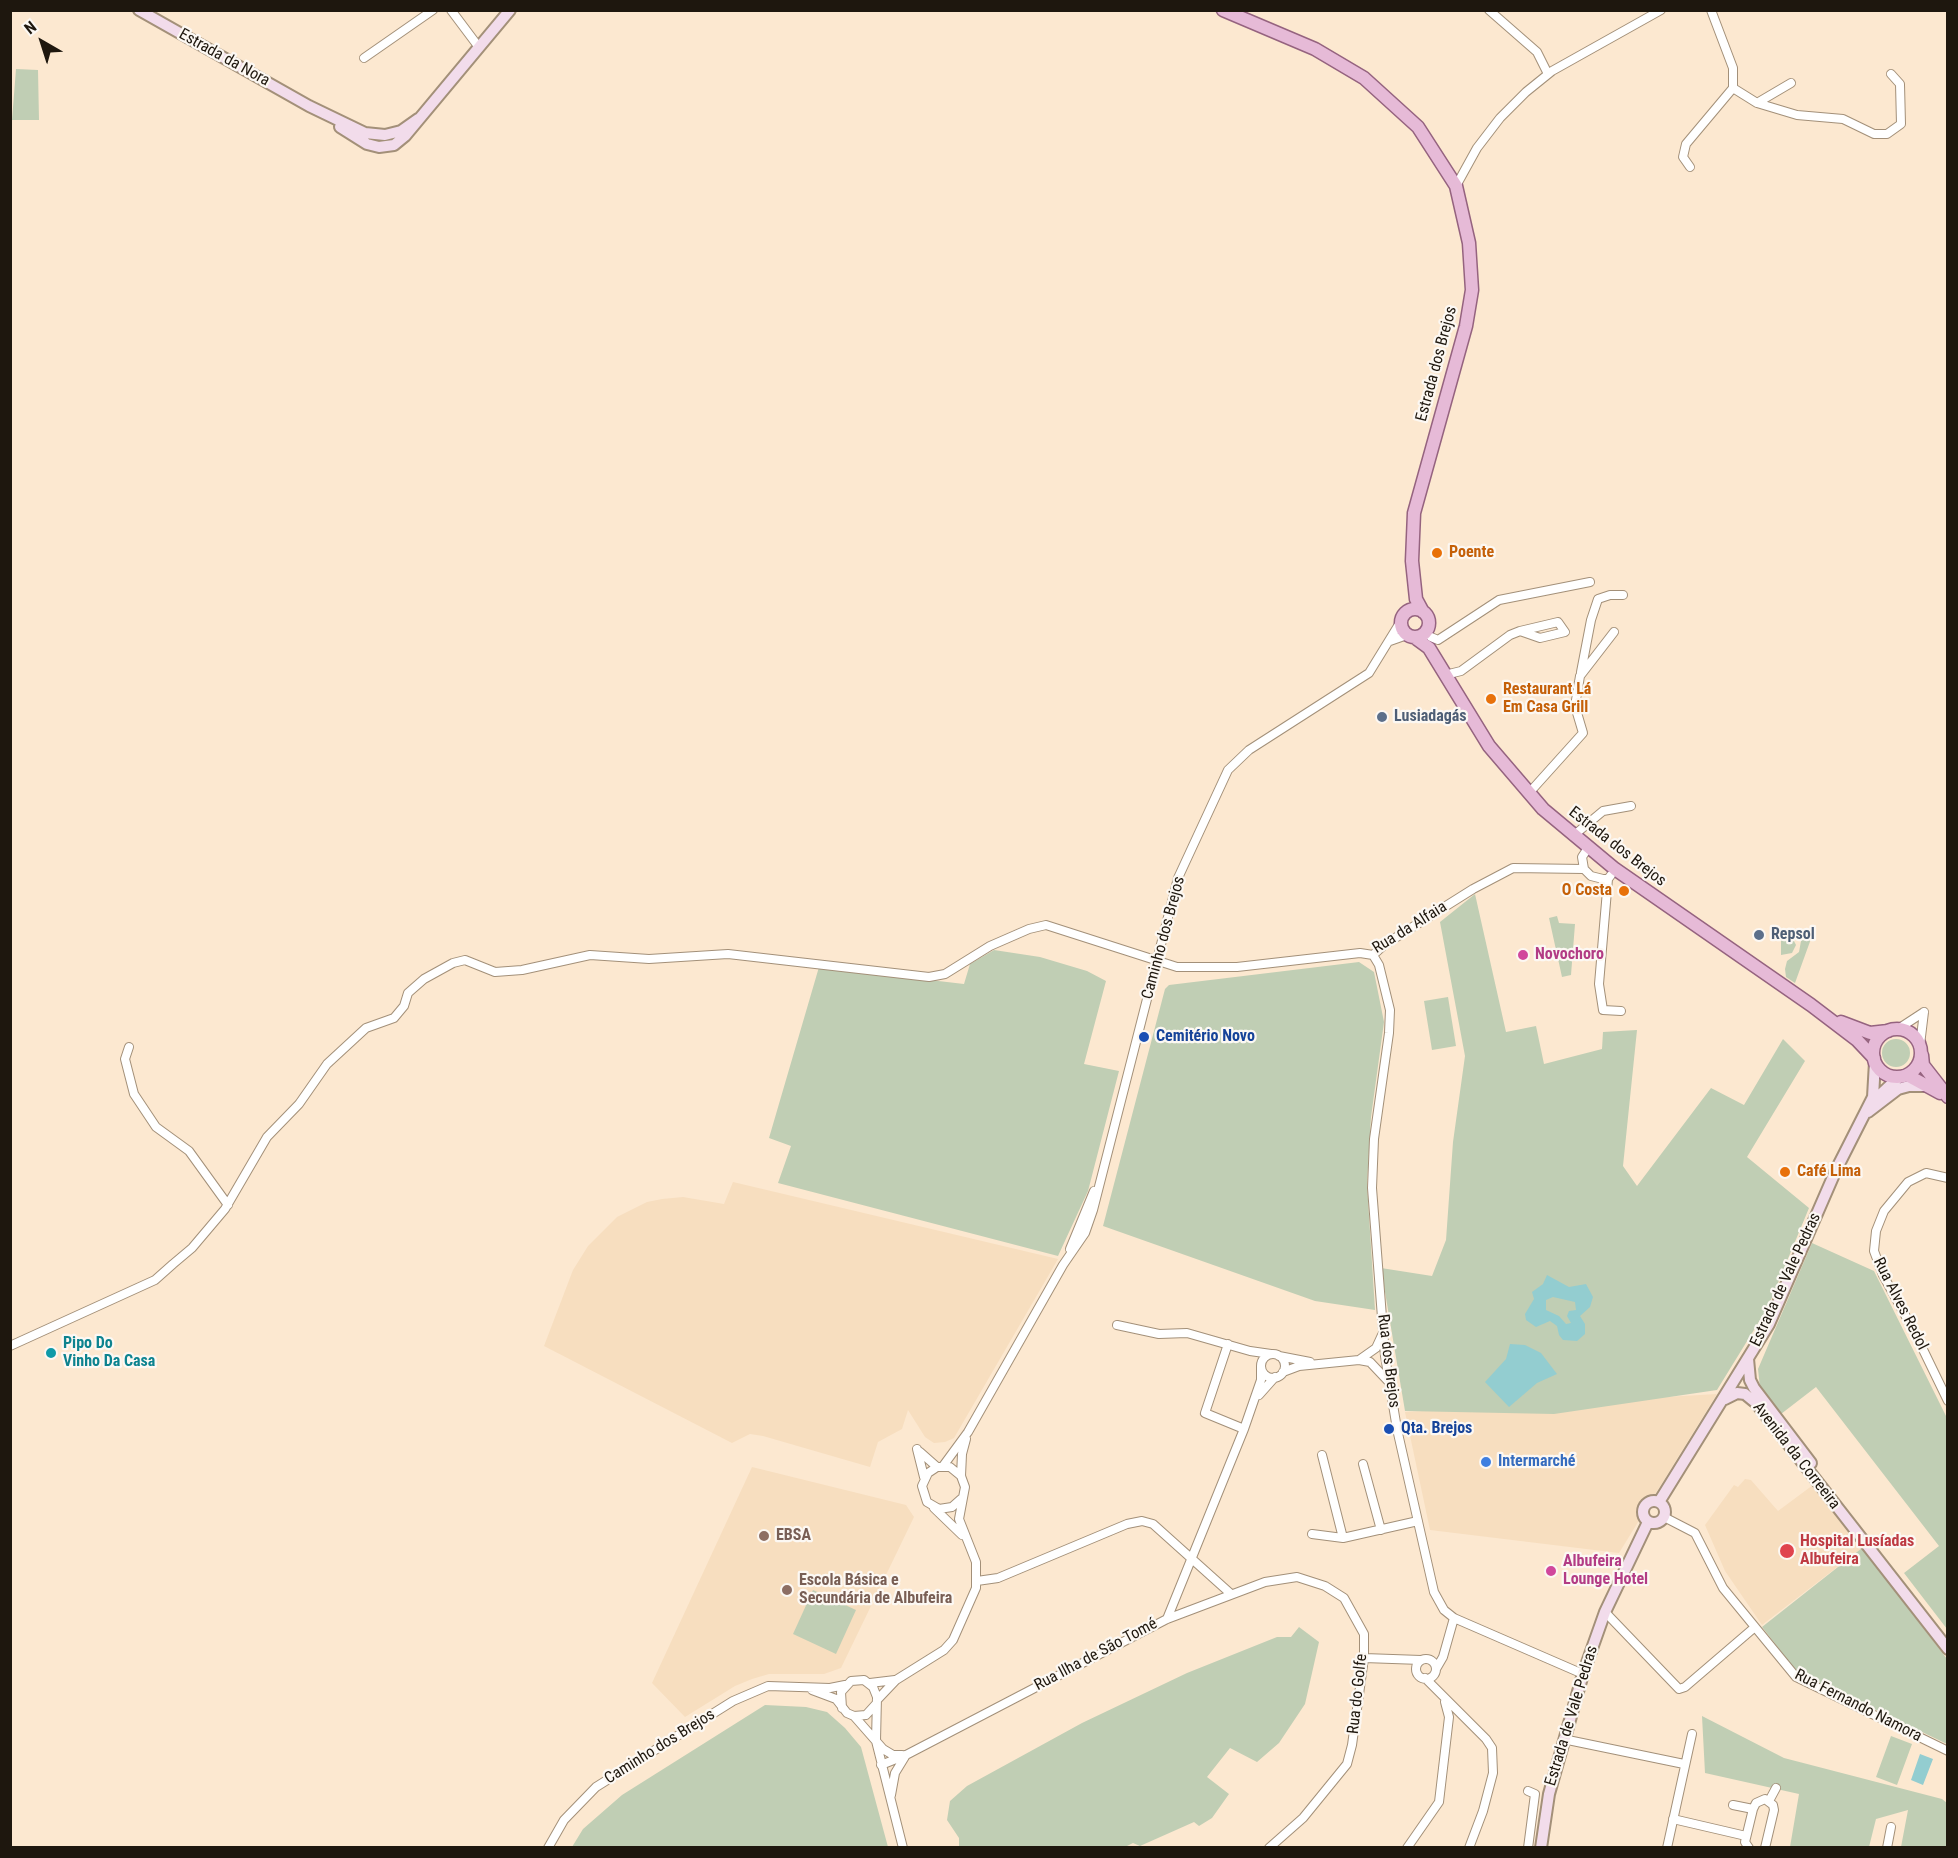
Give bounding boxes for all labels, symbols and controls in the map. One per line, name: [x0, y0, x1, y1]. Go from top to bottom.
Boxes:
north arrow: [12, 12, 72, 72]
text: N: [21, 17, 40, 38]
street label: Estrada da Nora: [175, 25, 273, 91]
street label: Estrada dos Brejos: [1412, 304, 1462, 424]
place label: Poente: [1449, 543, 1494, 563]
marker: Poente: [1430, 546, 1444, 560]
place label: Restaurant Lá Em Casa Grill: [1503, 680, 1591, 718]
marker: Restaurant Lá Em Casa Grill: [1484, 692, 1498, 706]
place label: Lusiadagás: [1394, 707, 1467, 727]
marker: Lusiadagás: [1375, 710, 1389, 724]
street label: Estrada dos Brejos: [1564, 803, 1670, 891]
street label: Caminho dos Brejos: [1138, 874, 1190, 1002]
place label: O Costa: [1562, 881, 1612, 901]
marker: O Costa: [1617, 884, 1631, 898]
street label: Rua da Alfaia: [1369, 898, 1451, 958]
place label: Repsol: [1771, 925, 1815, 945]
marker: Repsol: [1752, 928, 1766, 942]
place label: Novochoro: [1535, 945, 1604, 965]
marker: Novochoro: [1516, 948, 1530, 962]
place label: Cemitério Novo: [1156, 1027, 1255, 1047]
marker: Cemitério Novo: [1137, 1030, 1151, 1044]
place label: Café Lima: [1797, 1162, 1861, 1182]
marker: Café Lima: [1778, 1165, 1792, 1179]
street label: Estrada de Vale Pedras: [1747, 1210, 1825, 1350]
street label: Rua Alves Redol: [1868, 1255, 1932, 1353]
street label: Rua dos Brejos: [1373, 1313, 1403, 1409]
place label: Pipo Do Vinho Da Casa: [63, 1334, 155, 1372]
marker: Pipo Do Vinho Da Casa: [44, 1346, 58, 1360]
street label: Avenida da Correeira: [1748, 1399, 1844, 1513]
place label: Qta. Brejos: [1401, 1419, 1472, 1439]
marker: Qta. Brejos: [1382, 1422, 1396, 1436]
place label: Intermarché: [1498, 1452, 1576, 1472]
marker: Intermarché: [1479, 1455, 1493, 1469]
place label: EBSA: [776, 1526, 811, 1546]
marker: EBSA: [757, 1529, 771, 1543]
place label: Hospital Lusíadas Albufeira: [1800, 1532, 1914, 1570]
marker: Hospital Lusíadas Albufeira: [1778, 1542, 1796, 1560]
place label: Albufeira Lounge Hotel: [1563, 1552, 1648, 1590]
marker: Albufeira Lounge Hotel: [1544, 1564, 1558, 1578]
place label: Escola Básica e Secundária de Albufeira: [799, 1571, 952, 1609]
marker: Escola Básica e Secundária de Albufeira: [780, 1583, 794, 1597]
street label: Rua Ilha de São Tomé: [1031, 1615, 1161, 1695]
street label: Estrada de Vale Pedras: [1542, 1644, 1602, 1788]
street label: Rua do Golfe: [1344, 1653, 1372, 1735]
street label: Rua Fernando Namora: [1791, 1666, 1925, 1746]
street label: Caminho dos Brejos: [601, 1705, 719, 1789]

